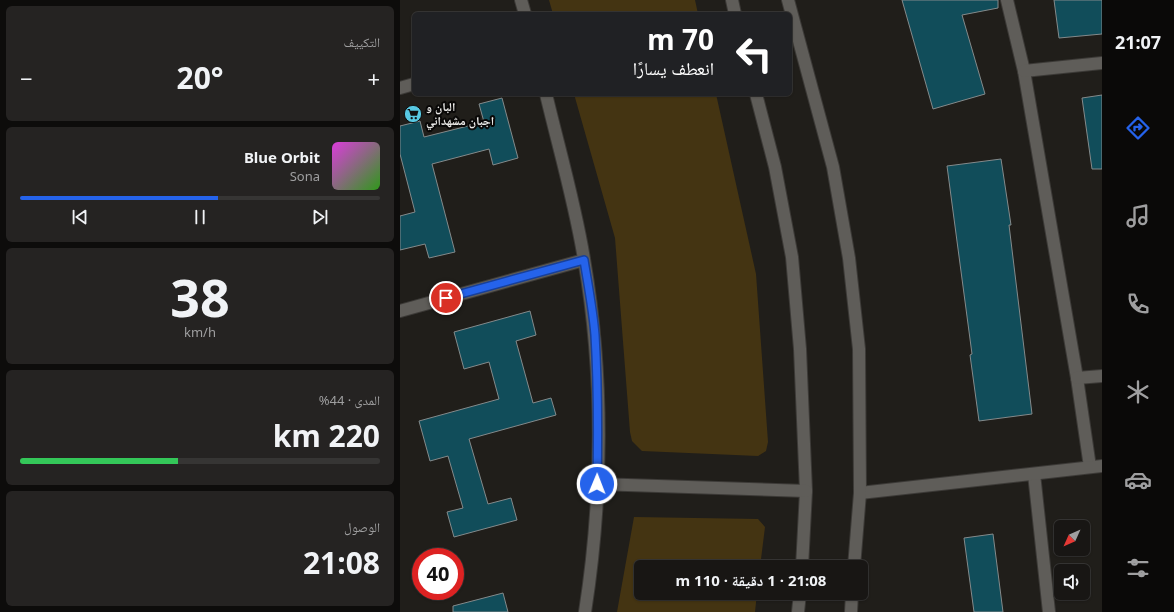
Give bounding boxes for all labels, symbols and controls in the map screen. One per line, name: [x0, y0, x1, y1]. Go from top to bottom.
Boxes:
text: 70 m: [647, 20, 714, 58]
icon: left: [728, 28, 780, 80]
text: 21:07: [1115, 30, 1161, 54]
text: التكييف: [344, 33, 380, 51]
text: انعطف يسارًا: [633, 56, 714, 80]
text: 20°: [176, 57, 224, 98]
text: −: [20, 63, 33, 93]
text: +: [367, 63, 380, 93]
place label: البان و اجبان مشهداني: [426, 98, 494, 131]
supermarket icon: البان و اجبان مشهداني: [403, 104, 423, 124]
icon: directions: [1124, 114, 1152, 142]
text: Blue Orbit: [244, 147, 320, 167]
text: Sona: [290, 167, 320, 185]
icon: music: [1124, 202, 1152, 230]
icon: previous: [69, 206, 91, 228]
icon: pause: [189, 206, 211, 228]
icon: next: [309, 206, 331, 228]
text: 38: [170, 261, 230, 332]
pin: [429, 281, 463, 315]
icon: arrive: [435, 287, 457, 309]
icon: phone: [1124, 290, 1152, 318]
text: km/h: [184, 323, 216, 341]
icon: climate: [1124, 378, 1152, 406]
text: المدى · 44%: [319, 391, 380, 409]
text: 220 km: [273, 415, 380, 456]
position arrow: [576, 463, 618, 505]
icon: car: [1124, 466, 1152, 494]
text: الوصول: [344, 518, 380, 536]
north arrow: [1054, 520, 1090, 556]
map controls: [1054, 520, 1090, 600]
text: 21:08: [303, 542, 380, 583]
speed limit sign: 40: [412, 548, 464, 600]
icon: filters: [1124, 554, 1152, 582]
button: sound: [1054, 564, 1090, 600]
text: 21:08 · 1 دقيقة · 110 m: [676, 570, 826, 590]

